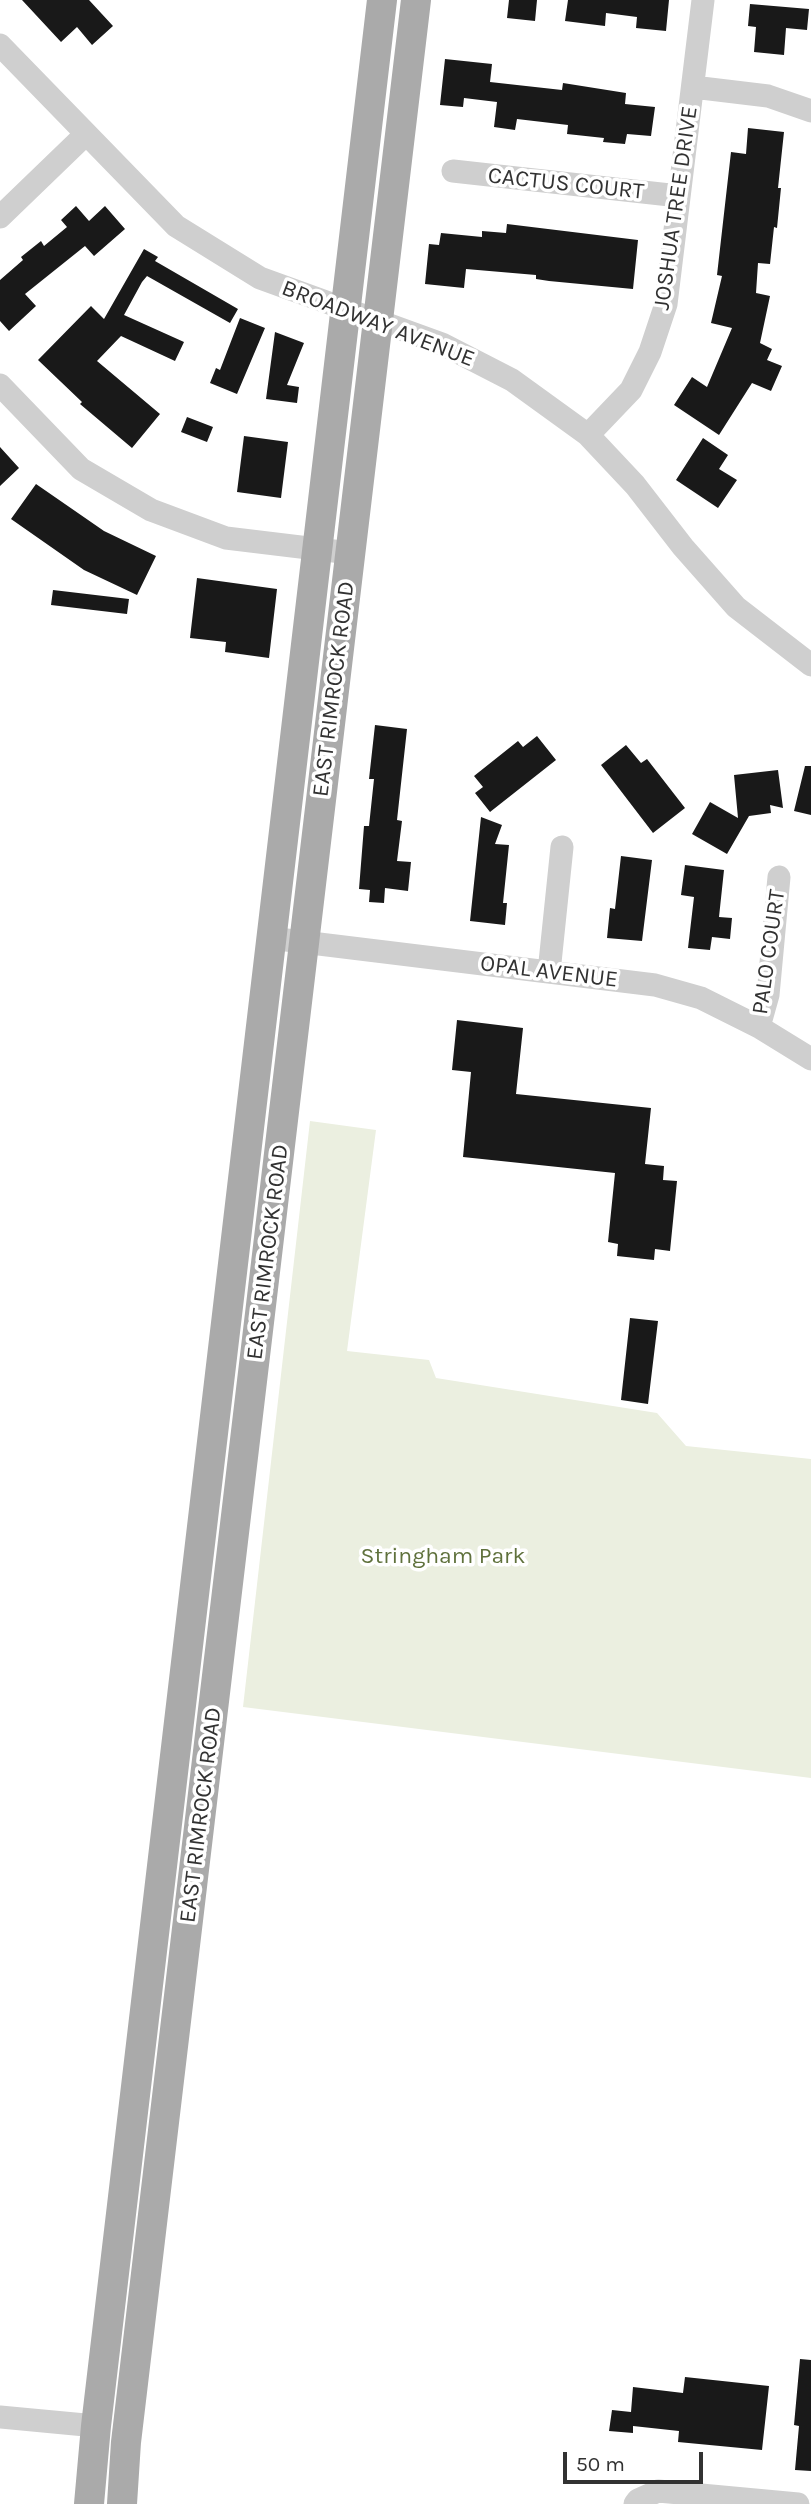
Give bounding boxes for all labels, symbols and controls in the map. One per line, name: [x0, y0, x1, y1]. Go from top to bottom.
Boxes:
street label: JOSHUA TREE DRIVE: [648, 104, 704, 312]
street label: CACTUS COURT: [487, 162, 645, 206]
street label: BROADWAY AVENUE: [278, 275, 478, 373]
street label: EAST RIMROCK ROAD: [307, 580, 361, 798]
street label: PALO COURT: [747, 888, 791, 1016]
street label: OPAL AVENUE: [479, 950, 619, 994]
street label: EAST RIMROCK ROAD: [241, 1143, 295, 1361]
park label: Stringham Park: [361, 1542, 525, 1570]
street label: EAST RIMROCK ROAD: [174, 1706, 228, 1924]
scale bar: [566, 2438, 706, 2482]
text: 50 m: [576, 2452, 625, 2476]

